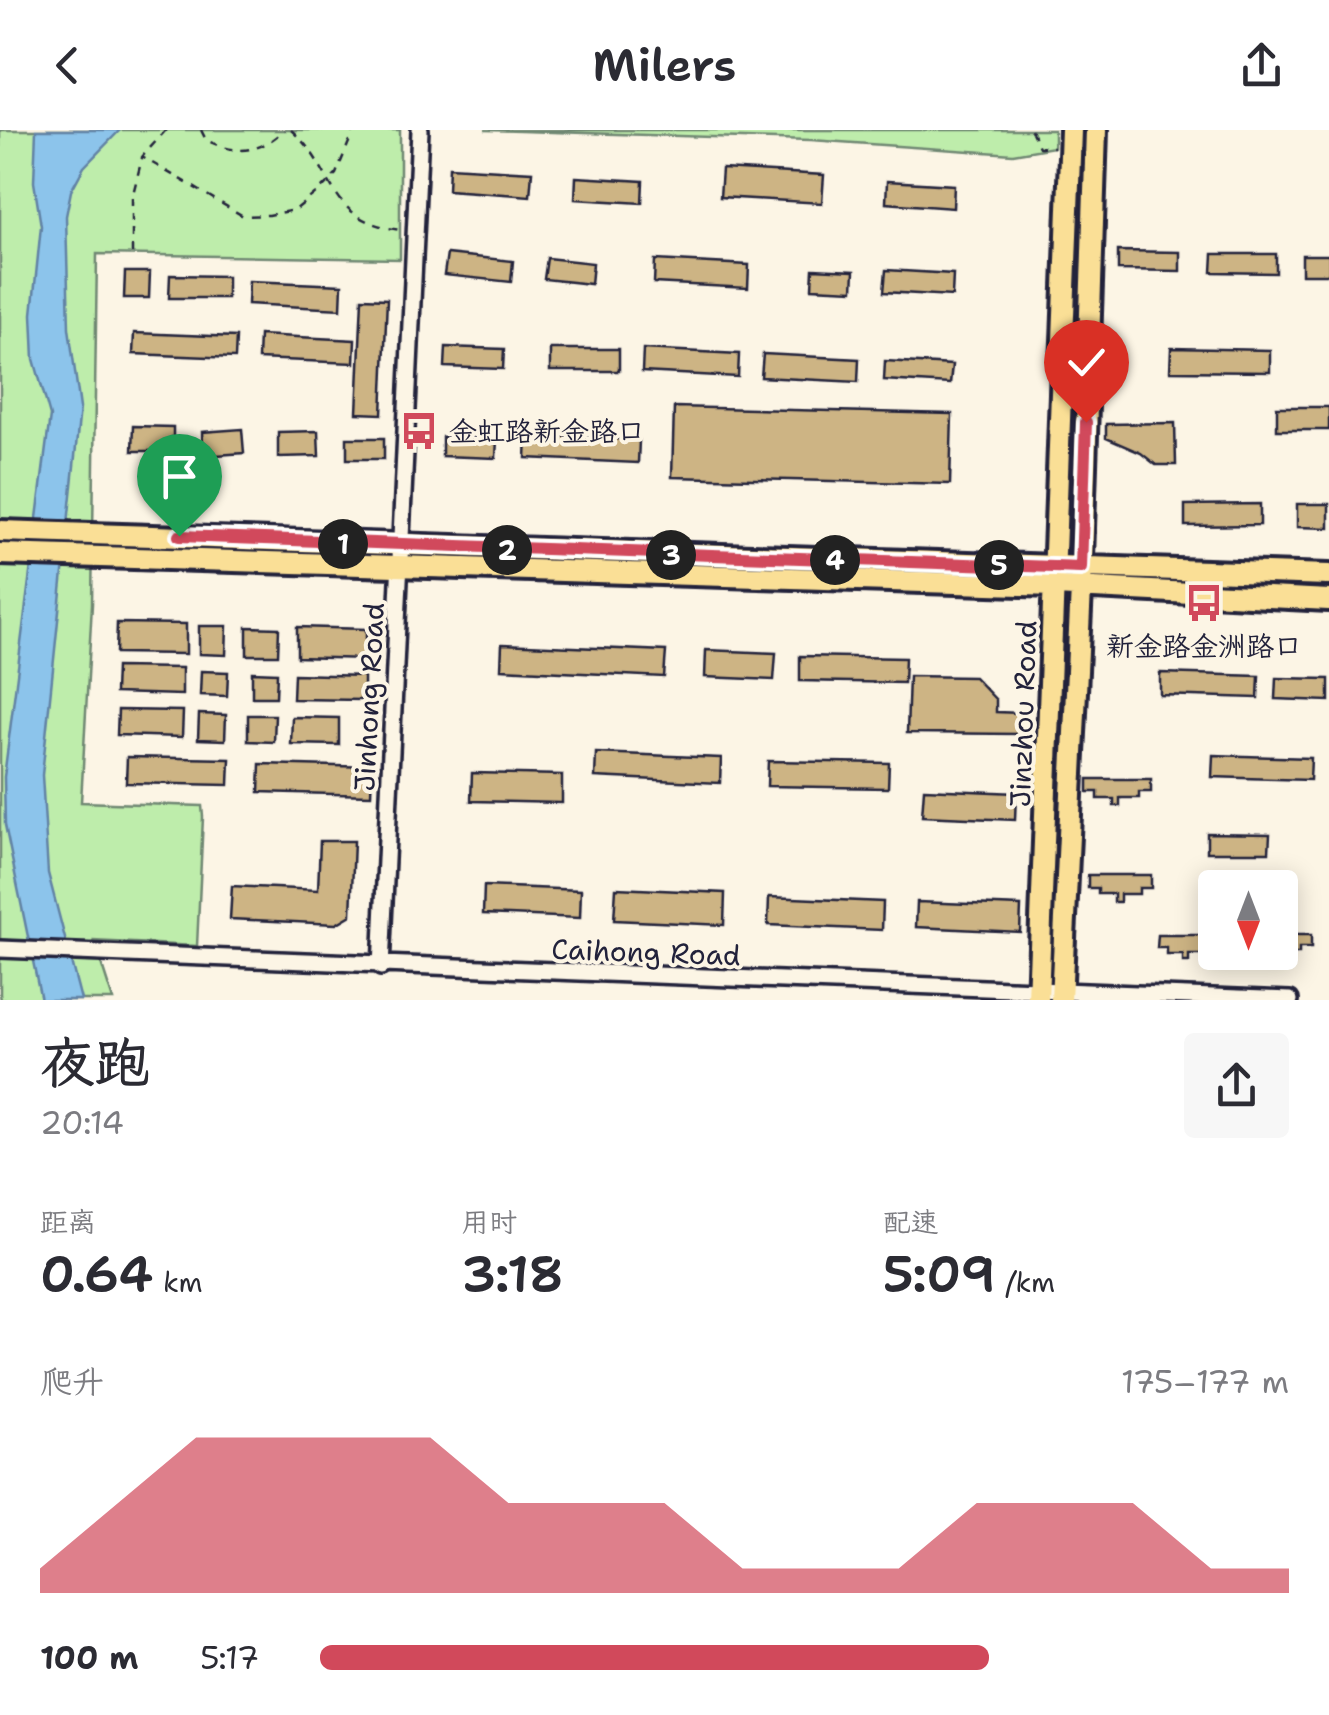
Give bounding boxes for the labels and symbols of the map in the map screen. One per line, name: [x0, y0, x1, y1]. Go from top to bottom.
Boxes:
pin: [1044, 320, 1129, 423]
bus stop icon: 金虹路新金路口: [398, 410, 440, 452]
place label: 金虹路新金路口: [449, 412, 645, 450]
pin: [137, 434, 222, 537]
pin: 1: [318, 519, 368, 569]
pin: 2: [482, 525, 532, 575]
pin: 3: [646, 530, 696, 580]
pin: 4: [810, 535, 860, 585]
pin: 5: [974, 540, 1024, 590]
bus stop icon: 新金路金洲路口: [1183, 582, 1225, 624]
street label: Jinhong Road: [345, 602, 393, 792]
street label: Jinzhou Road: [1001, 620, 1045, 808]
place label: 新金路金洲路口: [1106, 627, 1302, 665]
north arrow: [1198, 870, 1298, 970]
street label: Caihong Road: [551, 930, 741, 974]

